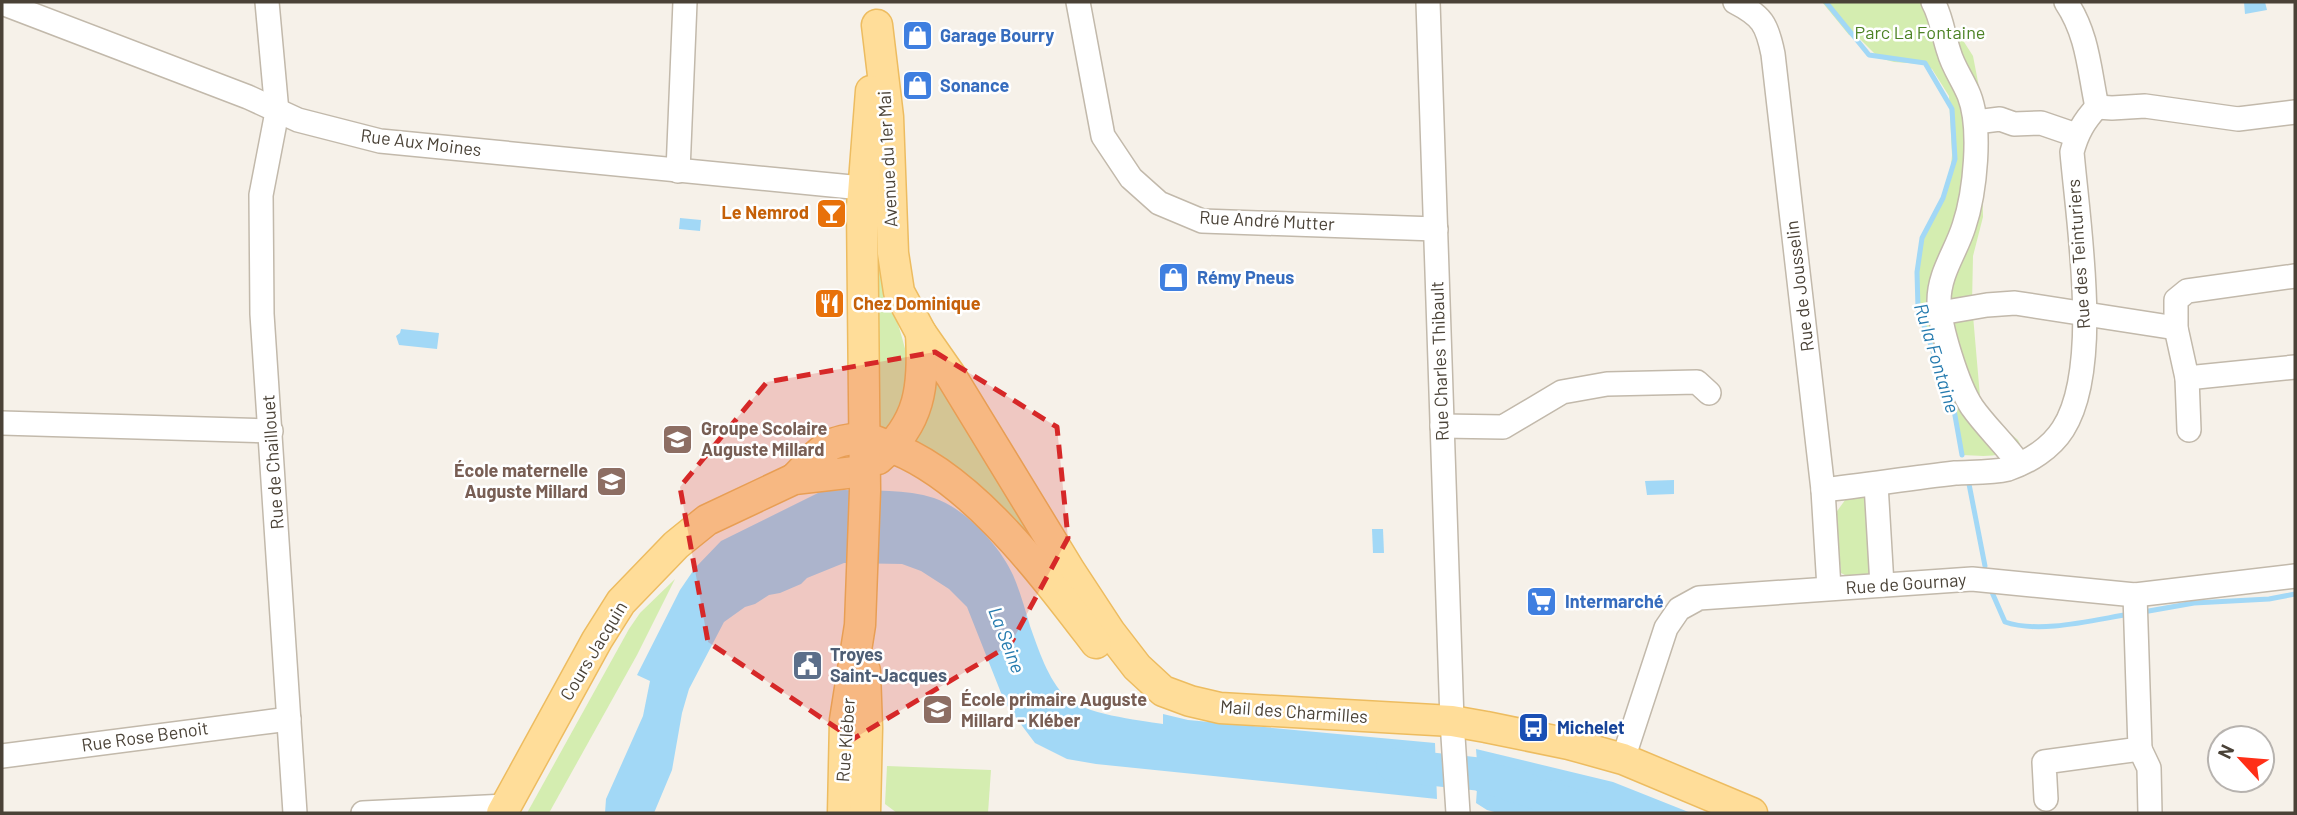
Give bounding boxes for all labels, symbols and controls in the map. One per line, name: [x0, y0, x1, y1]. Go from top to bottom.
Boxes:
shop icon: Garage Bourry: [900, 19, 934, 53]
park label: Parc La Fontaine: [1855, 21, 1985, 43]
place label: Garage Bourry: [940, 24, 1054, 46]
shop icon: Sonance: [900, 69, 934, 103]
place label: Sonance: [940, 74, 1009, 96]
street label: Avenue du 1er Mai: [872, 90, 902, 228]
street label: Rue Aux Moines: [359, 124, 483, 160]
street label: Rue des Teinturiers: [2062, 178, 2094, 330]
bar icon: Le Nemrod: [815, 196, 849, 230]
place label: Le Nemrod: [722, 201, 809, 223]
street label: Rue André Mutter: [1199, 205, 1336, 235]
street label: Rue de Jousselin: [1780, 219, 1818, 353]
shop icon: Rémy Pneus: [1157, 261, 1191, 295]
place label: Rémy Pneus: [1197, 266, 1294, 288]
street label: Rue Charles Thibault: [1425, 281, 1453, 441]
restaurant icon: Chez Dominique: [813, 287, 847, 321]
place label: Chez Dominique: [853, 292, 981, 314]
water label: Ru la Fontaine: [1910, 300, 1965, 416]
street label: Rue de Chaillouet: [256, 394, 288, 530]
place label: Groupe Scolaire Auguste Millard: [701, 417, 828, 460]
school or university icon: Groupe Scolaire Auguste Millard: [661, 422, 695, 456]
place label: École maternelle Auguste Millard: [454, 459, 588, 502]
school or university icon: École maternelle Auguste Millard: [594, 464, 628, 498]
street label: Rue de Gournay: [1845, 568, 1967, 598]
supermarket icon: Intermarché: [1525, 585, 1559, 619]
place label: Intermarché: [1565, 590, 1664, 612]
street label: Cours Jacquin: [555, 597, 631, 704]
water label: La Seine: [984, 603, 1031, 676]
place label: Troyes Saint-Jacques: [830, 643, 947, 686]
public building icon: Troyes Saint-Jacques: [790, 648, 824, 682]
place label: École primaire Auguste Millard - Kléber: [961, 688, 1147, 731]
school or university icon: École primaire Auguste Millard - Kléber: [921, 693, 955, 727]
street label: Mail des Charmilles: [1219, 695, 1369, 727]
street label: Rue Kléber: [831, 697, 859, 783]
bus stop icon: Michelet: [1517, 711, 1551, 745]
street label: Rue Rose Benoit: [80, 716, 210, 756]
place label: Michelet: [1557, 716, 1625, 738]
north arrow: [2206, 724, 2276, 794]
text: N: [2212, 741, 2238, 762]

